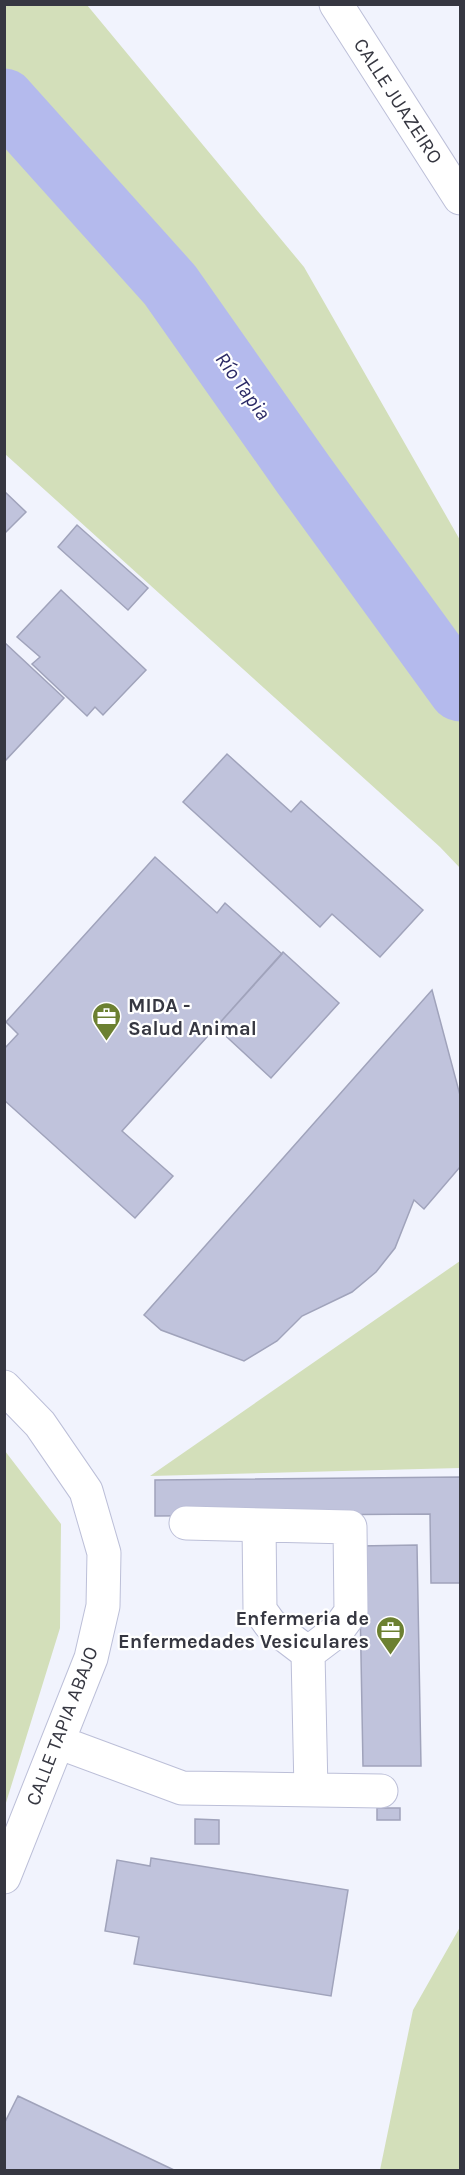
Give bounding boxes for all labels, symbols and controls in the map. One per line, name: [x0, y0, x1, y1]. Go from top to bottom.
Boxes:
street label: CALLE JUAZEIRO: [349, 34, 447, 168]
water label: Río Tapia: [210, 347, 276, 425]
place label: MIDA - Salud Animal: [128, 994, 257, 1040]
office icon: MIDA - Salud Animal: [91, 1000, 123, 1042]
place label: Enfermeria de Enfermedades Vesiculares: [118, 1607, 369, 1653]
office icon: Enfermeria de Enfermedades Vesiculares: [374, 1614, 406, 1656]
street label: CALLE TAPIA ABAJO: [21, 1643, 103, 1809]

